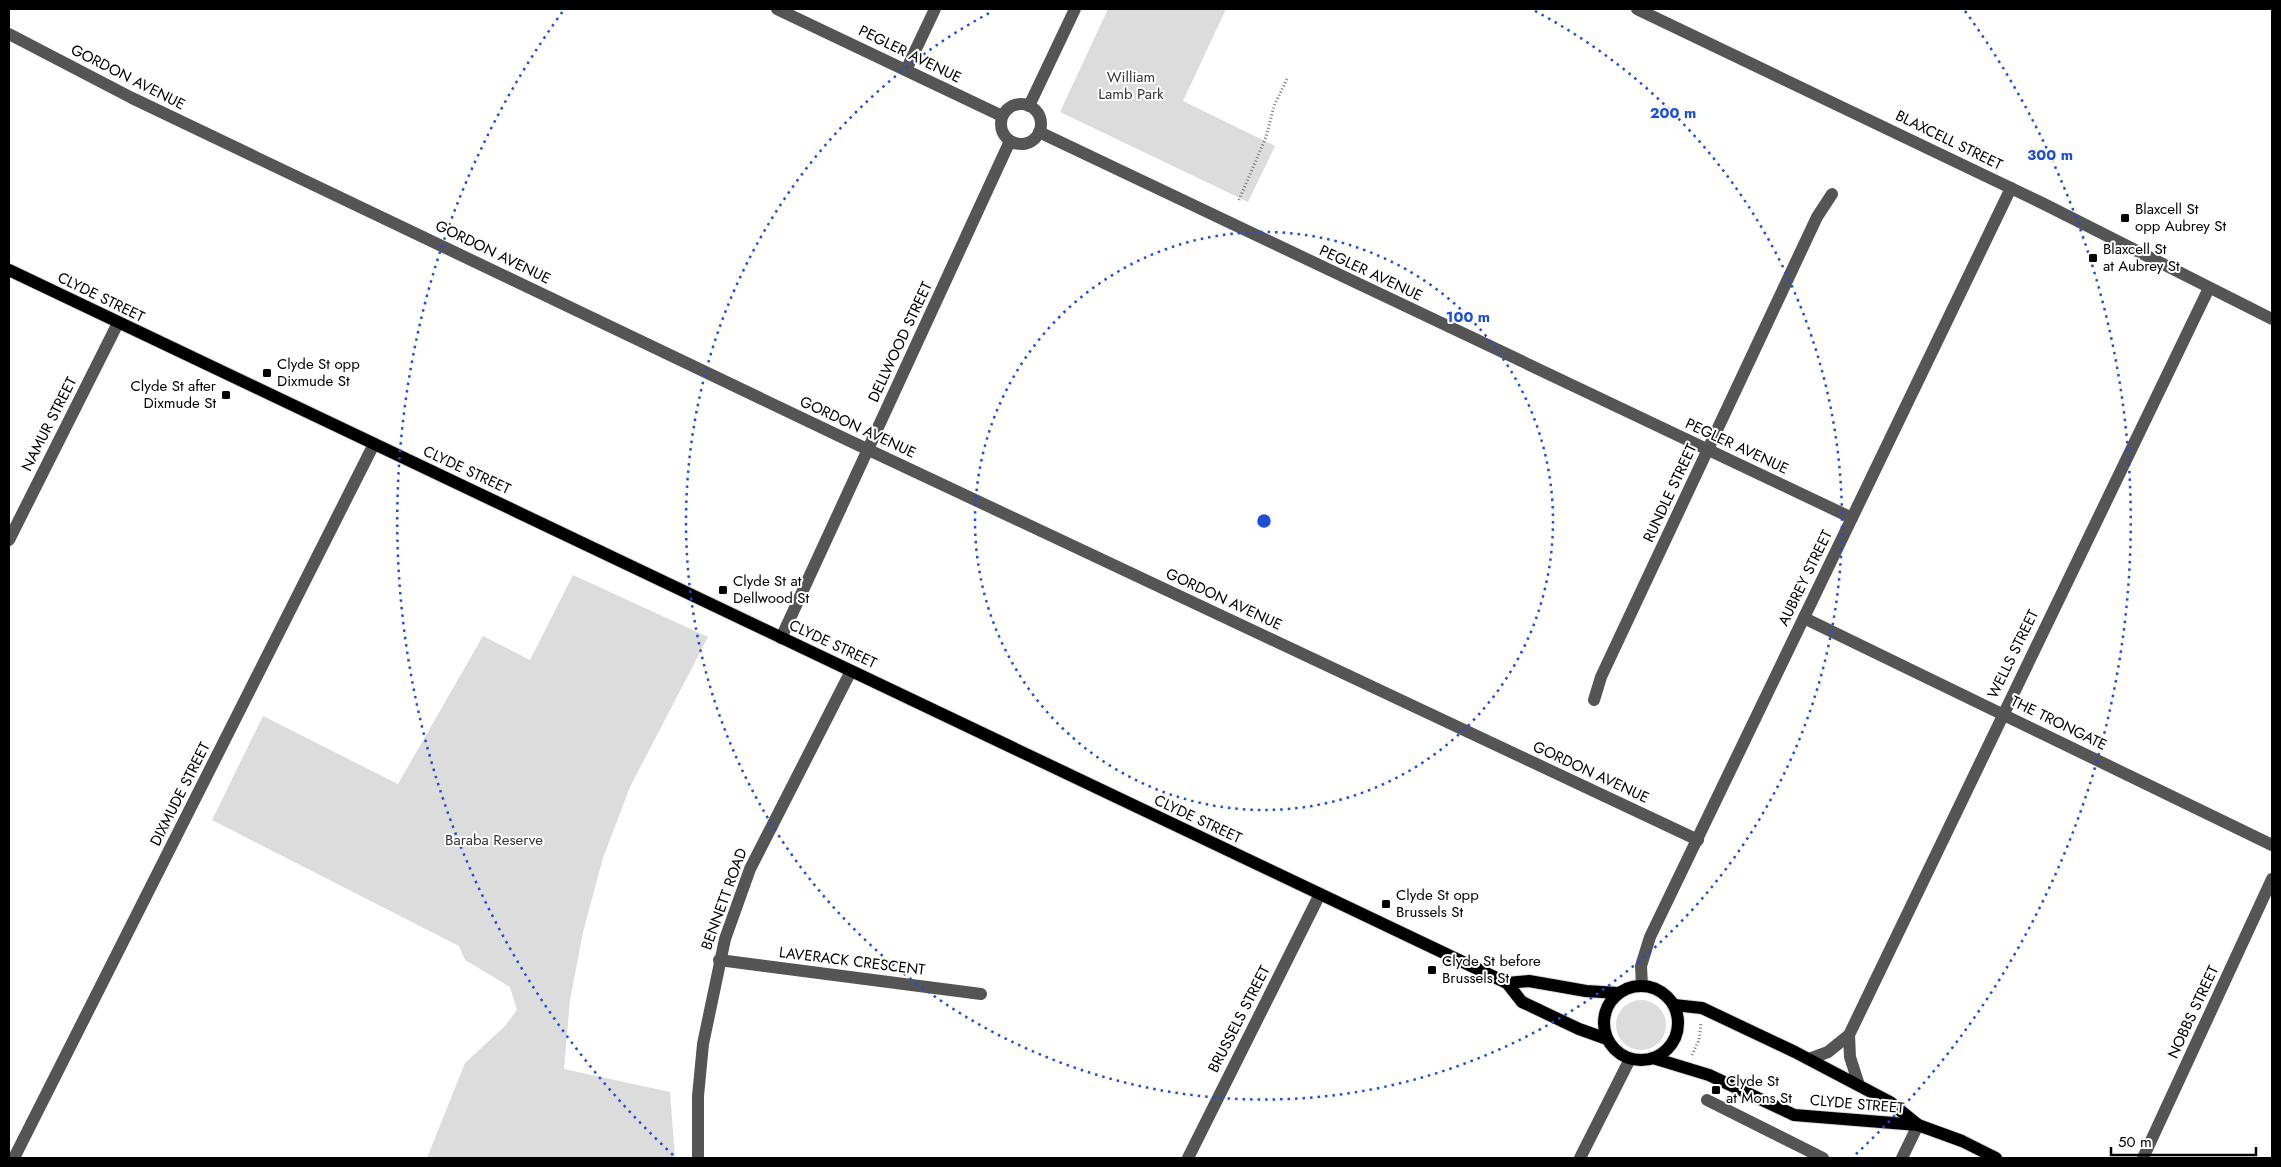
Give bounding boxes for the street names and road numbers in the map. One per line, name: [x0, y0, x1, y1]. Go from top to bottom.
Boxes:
street label: PEGLER AVENUE: [855, 20, 965, 88]
street label: GORDON AVENUE: [67, 39, 189, 115]
street label: BLAXCELL STREET: [1892, 105, 2006, 175]
street label: GORDON AVENUE: [432, 215, 554, 289]
street label: PEGLER AVENUE: [1316, 239, 1426, 307]
street label: CLYDE STREET: [54, 266, 148, 328]
street label: DELLWOOD STREET: [862, 278, 938, 406]
street label: NAMUR STREET: [16, 373, 82, 475]
street label: GORDON AVENUE: [796, 390, 920, 464]
street label: PEGLER AVENUE: [1682, 412, 1792, 480]
street label: CLYDE STREET: [420, 440, 514, 500]
street label: RUNDLE STREET: [1638, 440, 1702, 546]
street label: AUBREY STREET: [1772, 526, 1838, 630]
street label: GORDON AVENUE: [1162, 562, 1286, 636]
street label: WELLS STREET: [1982, 606, 2044, 702]
street label: CLYDE STREET: [786, 614, 880, 674]
street label: THE TRONGATE: [2007, 690, 2111, 756]
street label: GORDON AVENUE: [1529, 735, 1653, 809]
street label: DIXMUDE STREET: [144, 738, 216, 850]
street label: CLYDE STREET: [1151, 789, 1245, 849]
street label: BENNETT ROAD: [695, 845, 753, 953]
street label: LAVERACK CRESCENT: [778, 941, 926, 981]
street label: BRUSSELS STREET: [1203, 962, 1275, 1076]
street label: NOBBS STREET: [2162, 962, 2224, 1062]
street label: CLYDE STREET: [1809, 1089, 1905, 1119]

